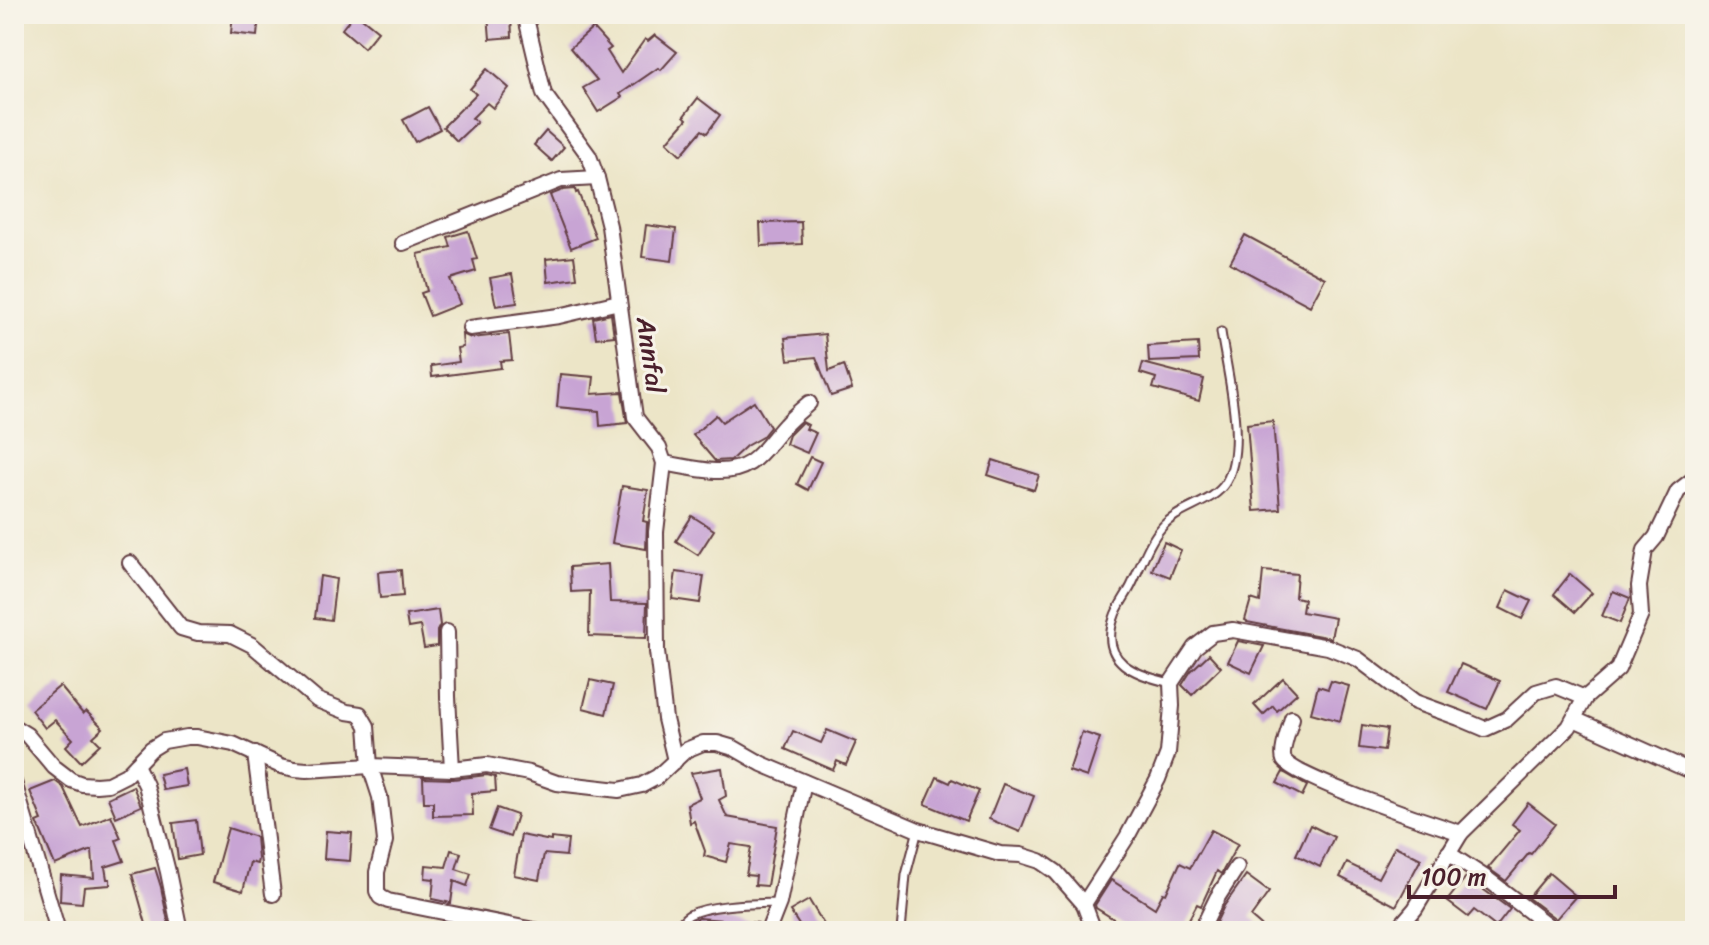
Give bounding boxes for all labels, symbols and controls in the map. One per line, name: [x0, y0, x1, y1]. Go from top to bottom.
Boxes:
street label: Annfal: [623, 313, 679, 397]
scale bar: [1409, 849, 1615, 899]
text: 100 m: [1421, 856, 1486, 898]

